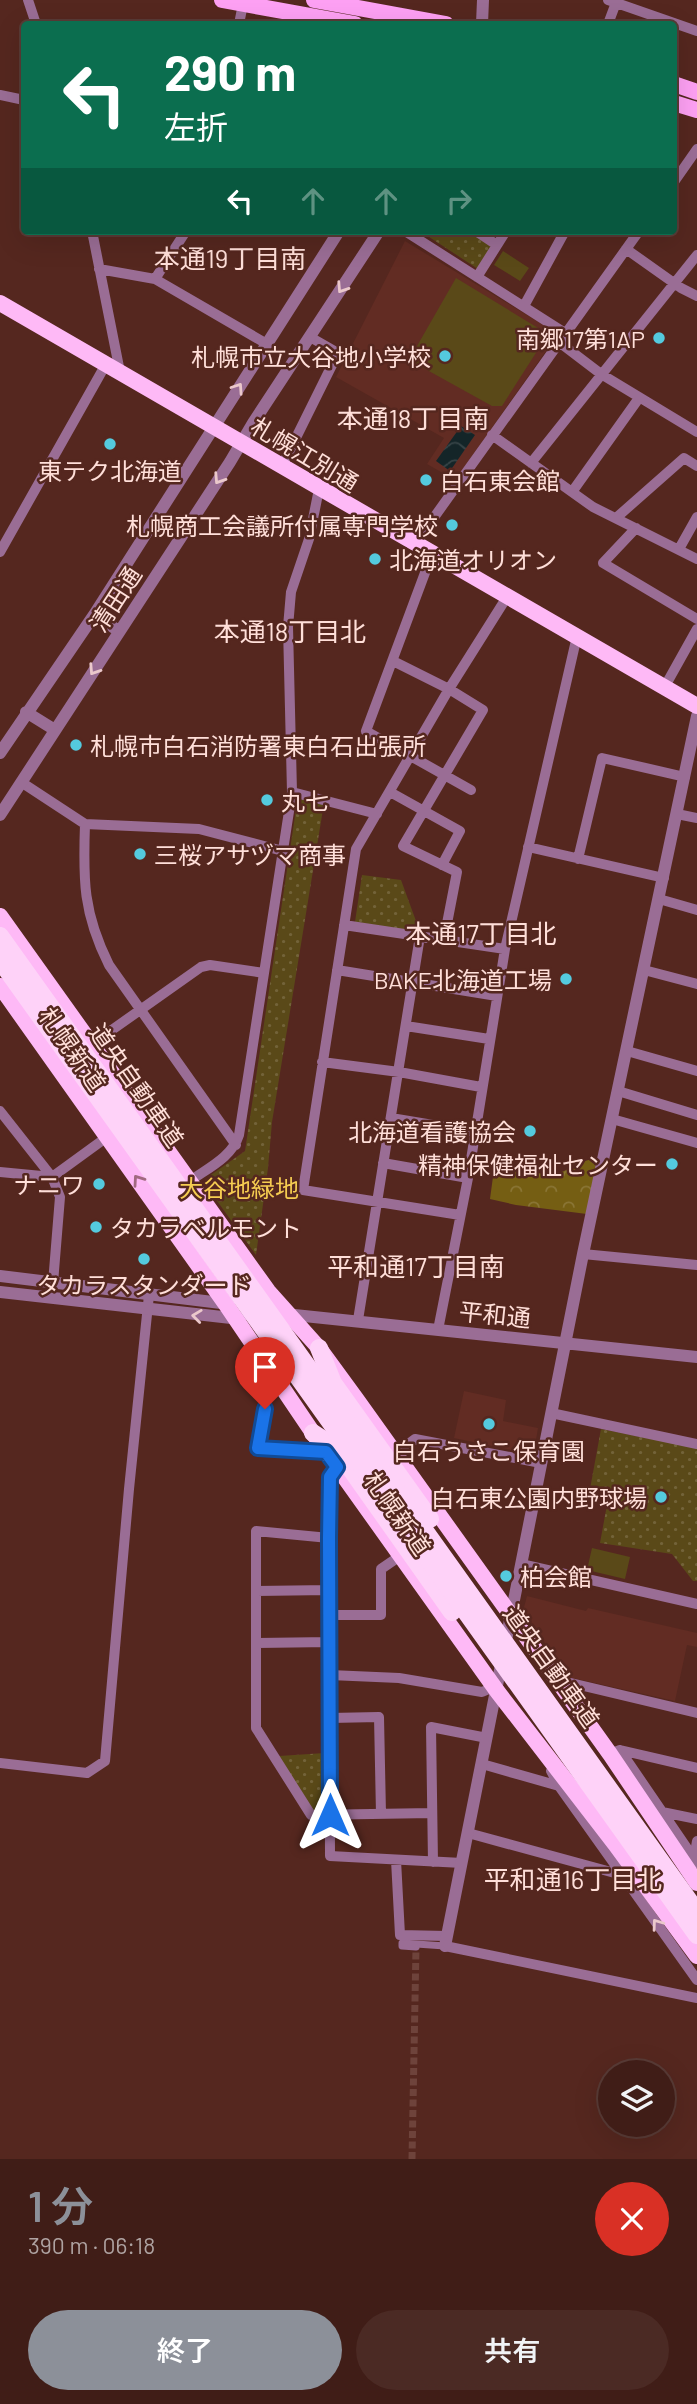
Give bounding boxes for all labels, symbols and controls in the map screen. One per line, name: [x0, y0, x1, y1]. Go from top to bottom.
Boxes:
text: 290 m: [164, 42, 296, 101]
icon: left: [49, 49, 140, 140]
text: 左折: [164, 107, 228, 145]
icon: left: [221, 182, 259, 220]
icon: ahead: [294, 182, 332, 220]
icon: ahead: [367, 182, 405, 220]
icon: right: [440, 182, 478, 220]
district label: 本通19丁目南: [154, 242, 306, 273]
one-way arrow: [338, 280, 350, 293]
place label: 南郷17第1AP: [516, 324, 645, 353]
marker: 南郷17第1AP: [651, 330, 667, 346]
place label: 札幌市立大谷地小学校: [191, 342, 431, 371]
marker: 札幌市立大谷地小学校: [437, 348, 453, 364]
one-way arrow: [230, 383, 242, 396]
district label: 本通18丁目南: [337, 402, 489, 433]
street label: 札幌江別通: [246, 411, 364, 497]
marker: 東テク北海道: [102, 436, 118, 452]
place label: 東テク北海道: [38, 456, 182, 485]
place label: 白石東会館: [440, 466, 560, 495]
one-way arrow: [214, 471, 227, 484]
marker: 白石東会館: [418, 472, 434, 488]
place label: 札幌商工会議所付属専門学校: [126, 511, 438, 540]
marker: 札幌商工会議所付属専門学校: [444, 517, 460, 533]
place label: 北海道オリオン: [389, 545, 557, 574]
marker: 北海道オリオン: [367, 551, 383, 567]
street label: 清田通: [83, 561, 147, 637]
district label: 本通18丁目北: [214, 615, 366, 646]
one-way arrow: [89, 662, 102, 675]
place label: 札幌市白石消防署東白石出張所: [90, 731, 426, 760]
marker: 札幌市白石消防署東白石出張所: [68, 737, 84, 753]
place label: 丸七: [281, 786, 329, 815]
marker: 丸七: [259, 792, 275, 808]
place label: 三桜アサヅマ商事: [154, 840, 346, 869]
marker: 三桜アサヅマ商事: [132, 846, 148, 862]
district label: 本通17丁目北: [405, 917, 557, 948]
place label: BAKE北海道工場: [374, 965, 552, 994]
marker: BAKE北海道工場: [558, 971, 574, 987]
street label: 札幌新道: [34, 1001, 112, 1097]
street label: 道央自動車道: [84, 1018, 190, 1152]
place label: 北海道看護協会: [348, 1117, 516, 1146]
marker: 北海道看護協会: [522, 1123, 538, 1139]
place label: 精神保健福祉センター: [418, 1150, 658, 1179]
marker: 精神保健福祉センター: [664, 1156, 680, 1172]
place label: ナニワ: [13, 1170, 85, 1199]
park label: 大谷地緑地: [179, 1173, 299, 1202]
one-way arrow: [134, 1175, 146, 1188]
marker: ナニワ: [91, 1176, 107, 1192]
place label: タカラベルモント: [110, 1213, 302, 1242]
marker: タカラベルモント: [88, 1219, 104, 1235]
district label: 平和通17丁目南: [327, 1250, 505, 1281]
marker: タカラスタンダード: [136, 1251, 152, 1267]
place label: タカラスタンダード: [36, 1270, 252, 1299]
street label: 平和通: [458, 1296, 532, 1332]
one-way arrow: [191, 1308, 203, 1323]
pin: [235, 1337, 295, 1409]
icon: arrive: [246, 1348, 284, 1386]
marker: 白石うさこ保育園: [481, 1416, 497, 1432]
place label: 白石うさこ保育園: [393, 1436, 585, 1465]
street label: 札幌新道: [359, 1465, 437, 1561]
place label: 白石東公園内野球場: [431, 1483, 647, 1512]
marker: 白石東公園内野球場: [653, 1489, 669, 1505]
place label: 柏会館: [520, 1562, 592, 1591]
marker: 柏会館: [498, 1568, 514, 1584]
street label: 道央自動車道: [498, 1599, 606, 1733]
position arrow: [293, 1778, 367, 1852]
district label: 平和通16丁目北: [484, 1863, 662, 1894]
one-way arrow: [653, 1920, 665, 1932]
map controls: [598, 2060, 675, 2137]
button: layers: [598, 2060, 675, 2137]
text: 1 分: [28, 2180, 93, 2230]
button: close: [595, 2182, 669, 2256]
text: 390 m · 06:18: [28, 2231, 155, 2259]
button: 終了: [28, 2310, 342, 2390]
button: 共有: [356, 2310, 669, 2390]

